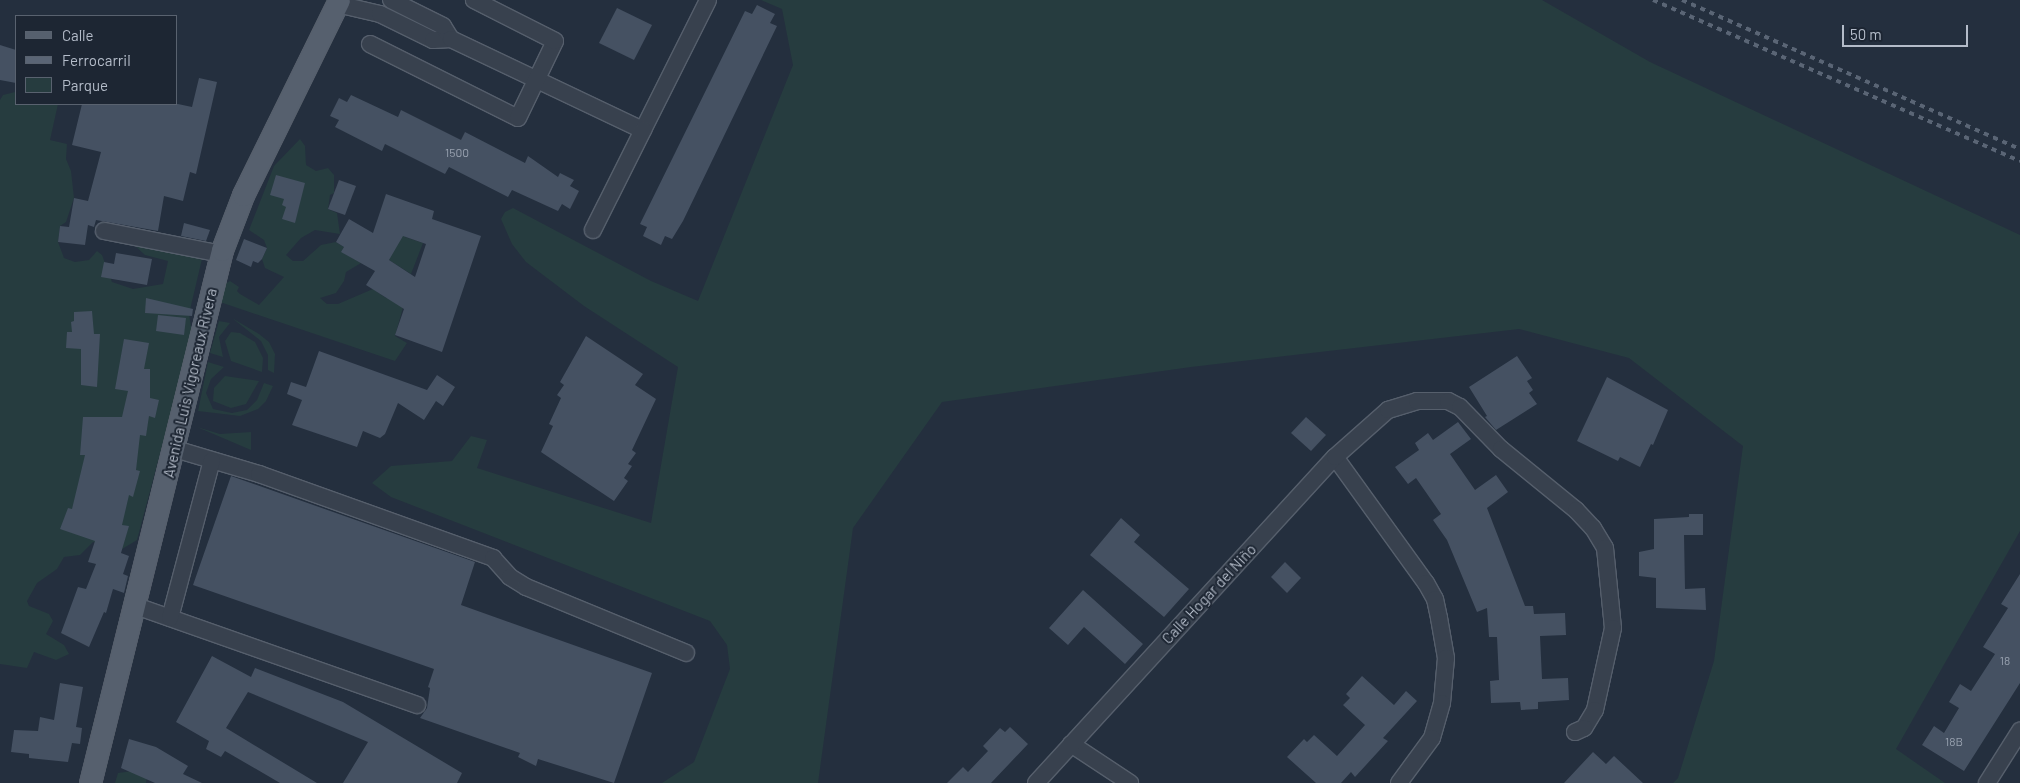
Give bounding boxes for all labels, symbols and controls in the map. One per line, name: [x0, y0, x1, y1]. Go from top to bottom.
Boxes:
legend: [15, 15, 178, 105]
scale bar: [1845, 15, 1971, 47]
text: 50 m: [1850, 25, 1882, 43]
text: Calle: [62, 26, 94, 44]
text: Ferrocarril: [62, 51, 131, 69]
text: Parque: [62, 76, 108, 94]
house number: 1500: [445, 146, 469, 160]
street label: Avenida Luis Vigoreaux Rivera: [159, 287, 221, 479]
street label: Calle Hogar del Niño: [1158, 540, 1260, 648]
house number: 18: [2000, 654, 2010, 668]
house number: 18B: [1945, 735, 1963, 749]

